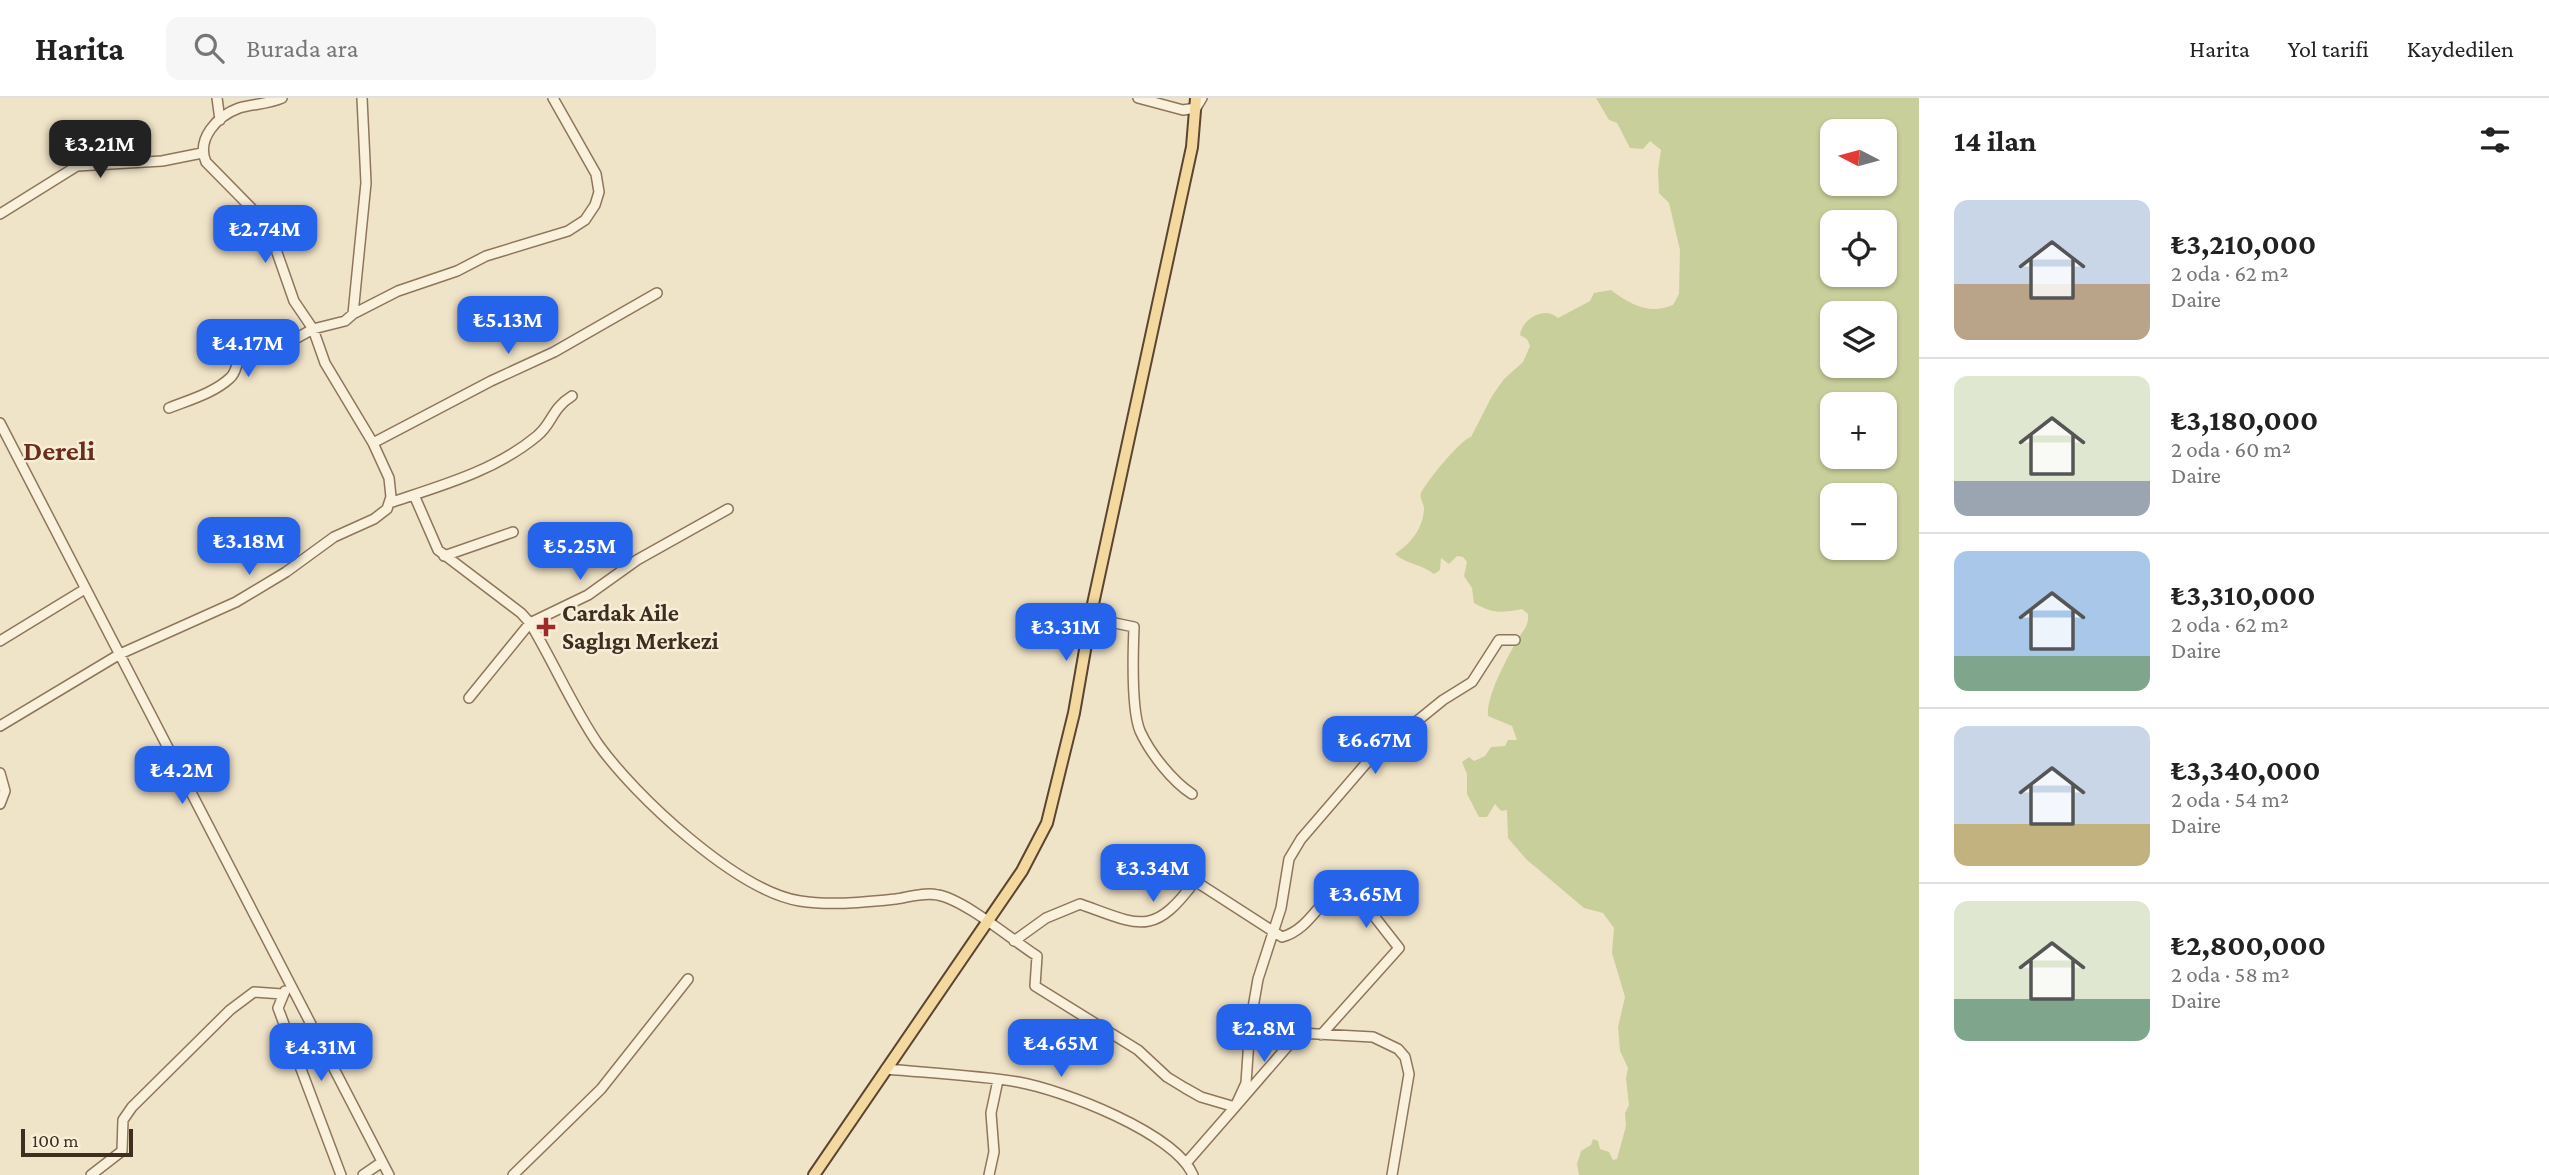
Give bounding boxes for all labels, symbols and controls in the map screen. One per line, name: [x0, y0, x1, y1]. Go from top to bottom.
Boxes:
search box: [166, 17, 656, 80]
icon: search: [190, 29, 228, 67]
text: Harita: [35, 30, 124, 67]
text: Burada ara: [246, 34, 359, 63]
text: Harita: [2189, 35, 2250, 62]
text: Yol tarifi: [2288, 35, 2369, 62]
text: Kaydedilen: [2407, 35, 2514, 62]
north arrow: [1820, 119, 1897, 196]
map controls: [1820, 119, 1897, 560]
pin: ₺3.21M: [43, 120, 157, 180]
icon: filters: [2476, 121, 2514, 159]
text: 14 ilan: [1954, 124, 2036, 157]
text: ₺3.21M: [65, 130, 135, 156]
pin: ₺2.74M: [208, 206, 322, 265]
button: locate: [1820, 210, 1897, 287]
text: ₺2.74M: [229, 215, 301, 241]
text: ₺3,210,000: [2171, 227, 2316, 260]
icon: home: [2010, 228, 2094, 312]
text: 2 oda · 62 m²: [2171, 260, 2289, 286]
text: Daire: [2171, 286, 2221, 312]
pin: ₺5.13M: [451, 296, 565, 356]
button: layers: [1820, 301, 1897, 378]
text: ₺5.13M: [473, 306, 543, 332]
pin: ₺4.17M: [191, 320, 305, 379]
text: ₺4.17M: [213, 329, 283, 355]
button: +: [1820, 392, 1897, 469]
text: ₺3,180,000: [2171, 403, 2318, 436]
icon: home: [2010, 404, 2094, 488]
district label: Dereli: [23, 435, 95, 466]
text: 2 oda · 60 m²: [2171, 436, 2291, 462]
text: Daire: [2171, 462, 2221, 488]
button: −: [1820, 483, 1897, 560]
pin: ₺3.18M: [192, 518, 306, 577]
pin: ₺5.25M: [523, 522, 637, 582]
text: ₺3.18M: [213, 527, 285, 553]
text: ₺5.25M: [544, 532, 616, 558]
text: ₺3,310,000: [2171, 578, 2315, 611]
icon: home: [2010, 579, 2094, 663]
place label: Cardak Aile Saglıgı Merkezi: [562, 599, 719, 654]
pin: ₺3.31M: [1009, 603, 1123, 663]
text: 2 oda · 62 m²: [2171, 611, 2289, 637]
text: ₺3.31M: [1031, 613, 1101, 639]
marker: Cardak Aile Saglıgı Merkezi: [536, 617, 556, 637]
text: Daire: [2171, 637, 2221, 663]
pin: ₺6.67M: [1318, 716, 1432, 776]
text: ₺6.67M: [1338, 726, 1412, 752]
pin: ₺4.2M: [133, 746, 231, 806]
text: ₺3,340,000: [2171, 753, 2320, 786]
icon: home: [2010, 754, 2094, 838]
text: ₺4.2M: [151, 756, 213, 782]
text: 2 oda · 54 m²: [2171, 786, 2289, 812]
text: Daire: [2171, 812, 2221, 838]
pin: ₺3.34M: [1096, 844, 1210, 904]
text: ₺3.34M: [1117, 854, 1190, 880]
pin: ₺3.65M: [1309, 870, 1423, 930]
text: ₺3.65M: [1330, 880, 1402, 906]
text: ₺2,800,000: [2171, 928, 2326, 961]
icon: home: [2010, 929, 2094, 1013]
text: 2 oda · 58 m²: [2171, 961, 2290, 987]
text: Daire: [2171, 987, 2221, 1013]
pin: ₺2.8M: [1215, 1004, 1313, 1064]
text: ₺2.8M: [1232, 1014, 1296, 1040]
pin: ₺4.65M: [1004, 1020, 1118, 1079]
pin: ₺4.31M: [264, 1024, 378, 1083]
text: ₺4.65M: [1024, 1029, 1098, 1055]
text: ₺4.31M: [286, 1033, 356, 1059]
scale bar: [21, 1126, 133, 1158]
text: 100 m: [32, 1130, 79, 1151]

